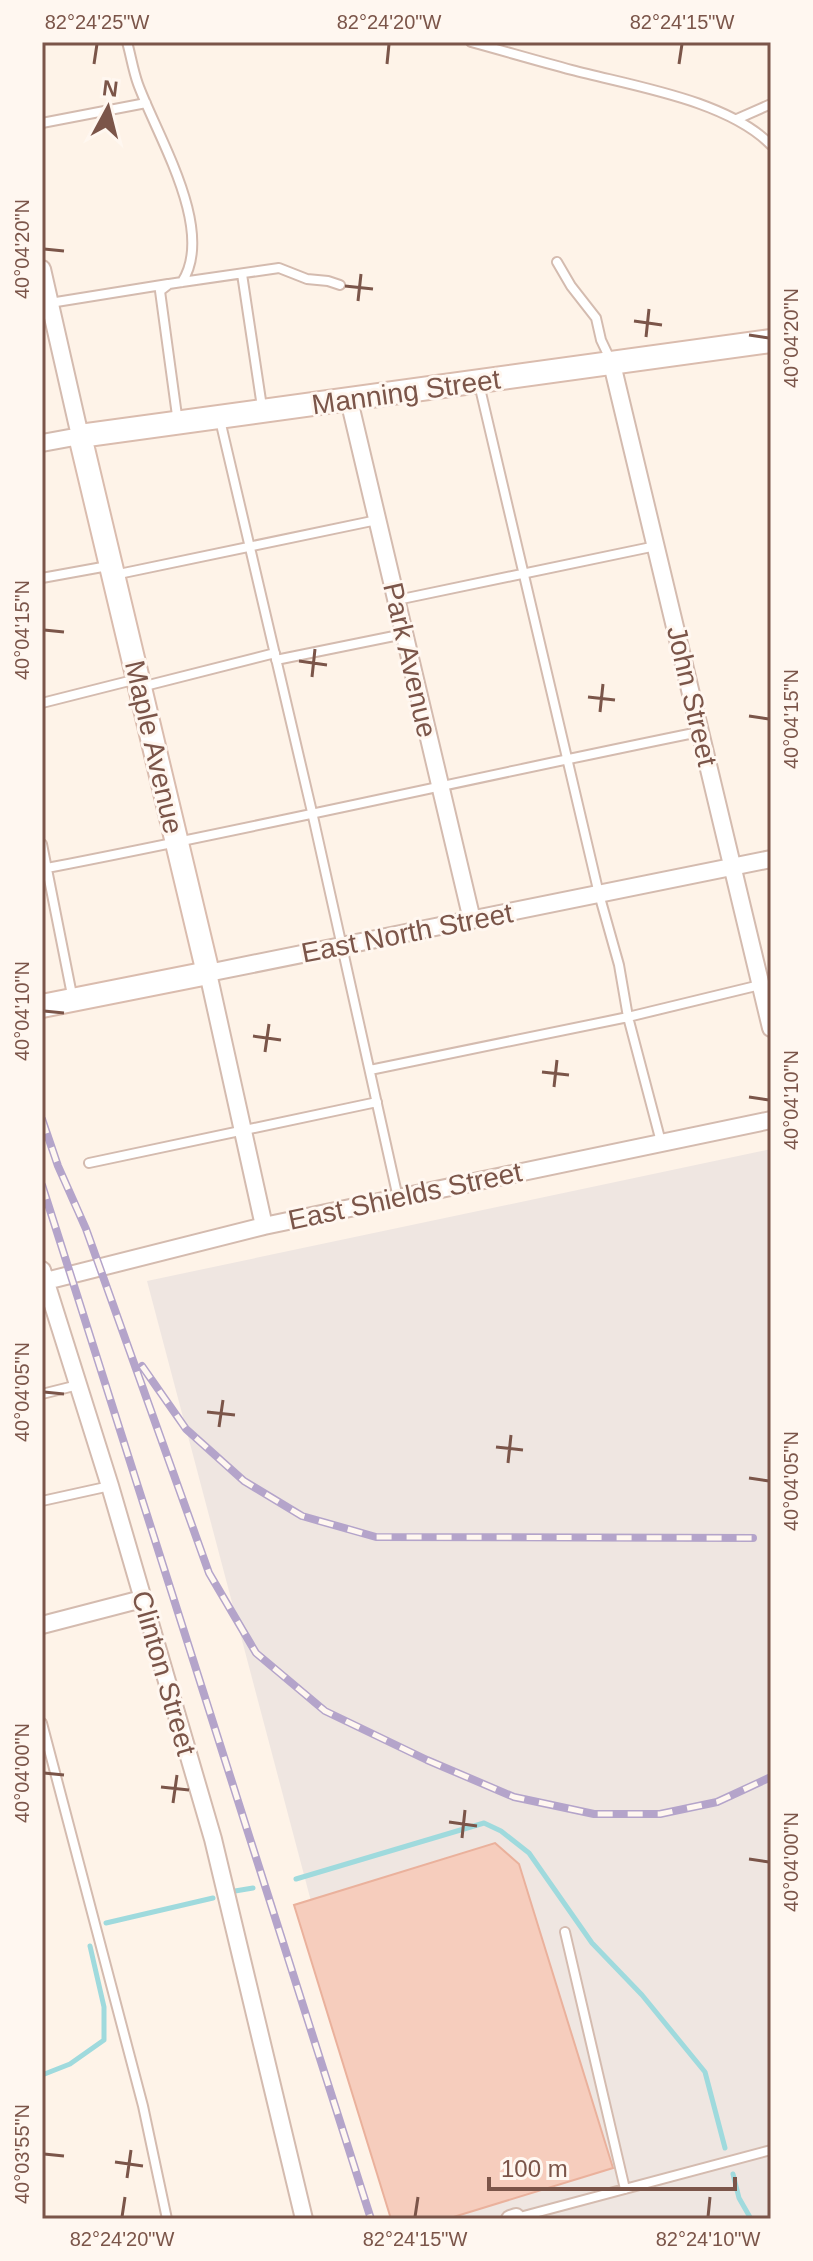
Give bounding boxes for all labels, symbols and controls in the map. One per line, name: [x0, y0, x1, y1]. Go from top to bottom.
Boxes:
text: 82°24'25"W: [45, 11, 149, 33]
text: 82°24'20"W: [337, 11, 441, 33]
text: 82°24'15"W: [630, 11, 734, 33]
north arrow: [68, 68, 148, 148]
text: N: [101, 75, 120, 102]
text: 40°04'20"N: [11, 199, 33, 299]
text: 40°04'20"N: [780, 288, 802, 388]
street label: Manning Street: [310, 363, 502, 421]
street label: Park Avenue: [377, 579, 443, 741]
text: 40°04'15"N: [11, 580, 33, 680]
street label: John Street: [661, 623, 723, 769]
street label: Maple Avenue: [119, 657, 189, 837]
text: 40°04'15"N: [780, 669, 802, 769]
street label: East North Street: [299, 897, 516, 969]
text: 40°04'10"N: [11, 961, 33, 1061]
text: 40°04'10"N: [780, 1050, 802, 1150]
street label: East Shields Street: [285, 1156, 525, 1236]
text: 40°04'05"N: [11, 1342, 33, 1442]
text: 40°04'05"N: [780, 1431, 802, 1531]
street label: Clinton Street: [126, 1587, 202, 1759]
text: 40°04'00"N: [11, 1723, 33, 1823]
text: 40°04'00"N: [780, 1812, 802, 1912]
text: 40°03'55"N: [11, 2104, 33, 2204]
scale bar: [489, 2141, 735, 2191]
text: 100 m: [501, 2155, 568, 2182]
text: 82°24'20"W: [70, 2228, 174, 2250]
text: 82°24'15"W: [363, 2228, 467, 2250]
text: 82°24'10"W: [656, 2228, 760, 2250]

